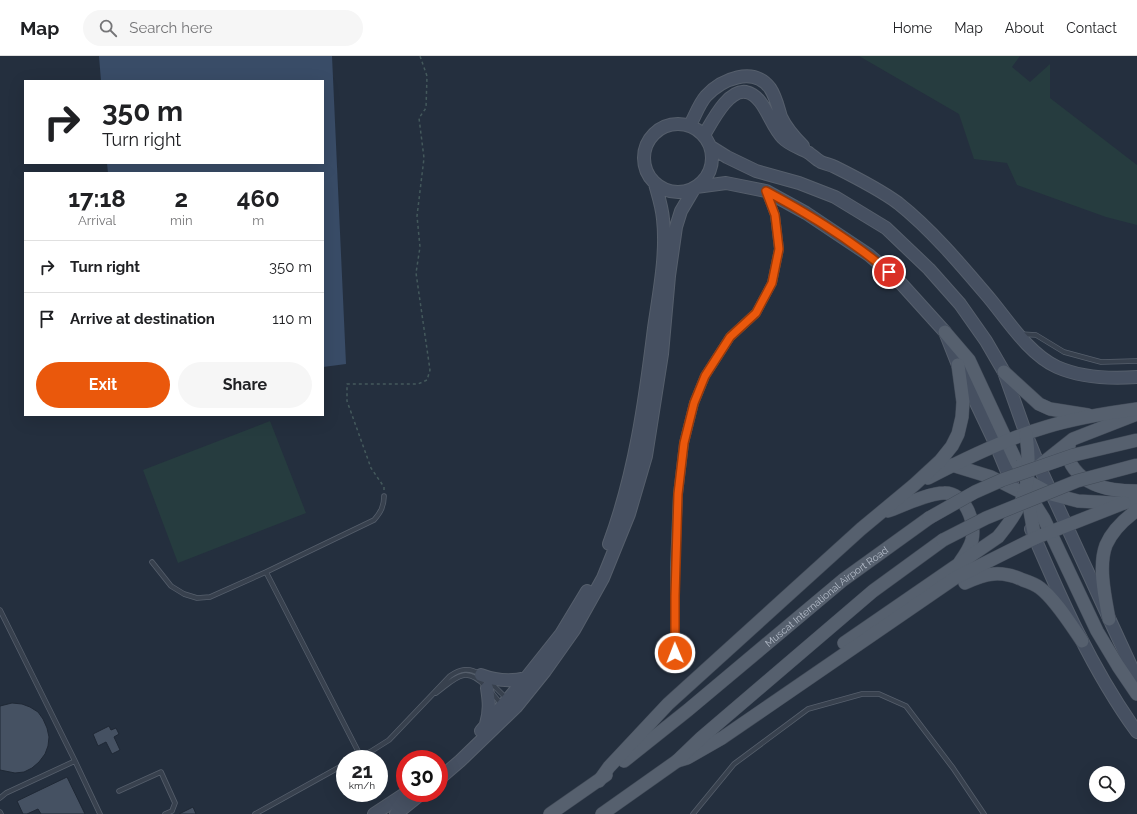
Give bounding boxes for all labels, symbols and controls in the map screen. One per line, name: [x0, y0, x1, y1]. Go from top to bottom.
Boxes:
search box: [83, 10, 363, 46]
text: Map: [20, 17, 59, 39]
icon: search: [97, 17, 119, 39]
text: Search here: [129, 19, 213, 37]
text: Home: [893, 20, 932, 36]
text: Map: [954, 20, 983, 36]
text: About: [1005, 20, 1044, 36]
text: Contact: [1066, 20, 1117, 36]
text: 350 m: [102, 95, 183, 128]
icon: right: [36, 96, 88, 148]
text: Turn right: [102, 129, 181, 150]
text: 17:18: [68, 184, 126, 213]
text: 2: [175, 184, 188, 213]
text: 460: [237, 184, 280, 213]
text: Arrival: [78, 213, 116, 228]
text: min: [170, 213, 192, 228]
text: m: [252, 213, 264, 228]
pin: [872, 255, 906, 289]
icon: right: [36, 256, 58, 278]
text: Turn right: [70, 258, 140, 276]
text: 350 m: [269, 258, 312, 276]
icon: arrive: [878, 261, 900, 283]
icon: arrive: [36, 308, 58, 330]
text: Arrive at destination: [70, 310, 215, 328]
text: 110 m: [272, 310, 312, 328]
button: Exit: [36, 362, 170, 408]
button: Share: [178, 362, 312, 408]
street label: Muscat International Airport Road: [763, 544, 890, 649]
position arrow: [654, 632, 696, 674]
speed limit sign: 30: [396, 750, 448, 802]
text: 21: [351, 759, 373, 783]
map controls: [1089, 766, 1125, 802]
button: search: [1089, 766, 1125, 802]
text: km/h: [349, 780, 375, 791]

